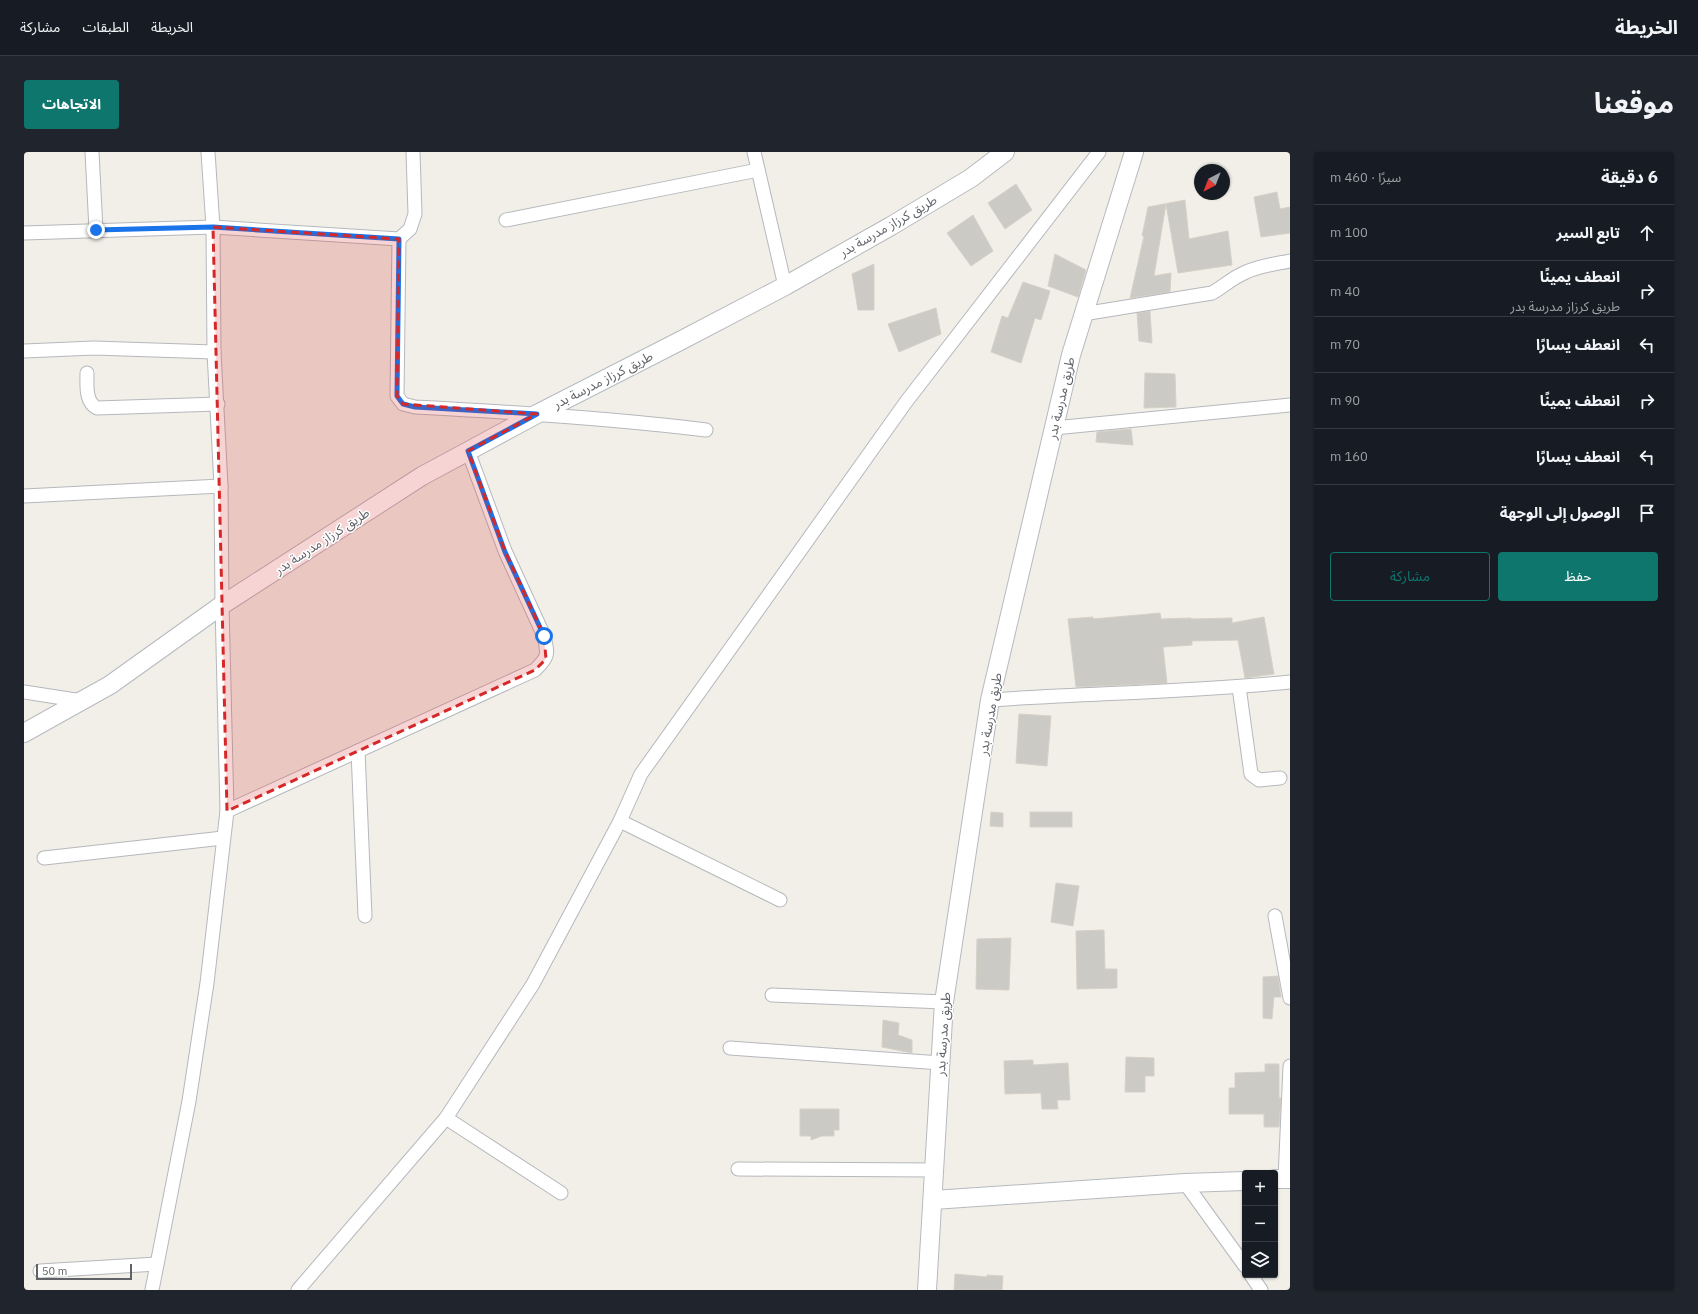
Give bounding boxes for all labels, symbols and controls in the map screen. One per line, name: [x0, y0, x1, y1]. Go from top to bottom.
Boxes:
text: الخريطة: [1615, 15, 1678, 39]
text: مشاركة: [20, 18, 60, 36]
text: الطبقات: [82, 18, 129, 36]
text: الخريطة: [151, 18, 193, 36]
button: الاتجاهات: [24, 80, 119, 129]
text: موقعنا: [1594, 84, 1674, 121]
north arrow: [1194, 164, 1230, 200]
text: 6 دقيقة: [1601, 166, 1658, 188]
text: سيرًا · 460 m: [1330, 169, 1401, 186]
street label: طريق كرزاز مدرسة بدر: [835, 191, 940, 261]
route end: [87, 221, 105, 239]
icon: ahead: [1636, 222, 1658, 244]
text: تابع السير: [1556, 223, 1620, 242]
text: 100 m: [1330, 224, 1368, 241]
text: انعطف يمينًا: [1540, 267, 1620, 286]
icon: right: [1636, 280, 1658, 302]
text: 40 m: [1330, 283, 1360, 300]
text: طريق كرزاز مدرسة بدر: [1510, 298, 1620, 315]
icon: left: [1636, 334, 1658, 356]
text: انعطف يسارًا: [1536, 335, 1620, 354]
text: 70 m: [1330, 336, 1360, 353]
street label: طريق كرزاز مدرسة بدر: [549, 347, 656, 413]
street label: طريق مدرسة بدر: [1043, 355, 1079, 442]
icon: right: [1636, 390, 1658, 412]
text: انعطف يمينًا: [1540, 391, 1620, 410]
text: 90 m: [1330, 392, 1360, 409]
icon: left: [1636, 446, 1658, 468]
text: انعطف يسارًا: [1536, 447, 1620, 466]
text: 160 m: [1330, 448, 1368, 465]
icon: arrive: [1636, 502, 1658, 524]
text: الوصول إلى الوجهة: [1500, 503, 1620, 522]
street label: طريق كرزاز مدرسة بدر: [270, 504, 373, 579]
button: مشاركة: [1330, 552, 1490, 601]
button: حفظ: [1498, 552, 1658, 601]
route start: [535, 627, 553, 645]
street label: طريق مدرسة بدر: [974, 671, 1006, 758]
street label: طريق مدرسة بدر: [932, 991, 954, 1077]
map controls: [1242, 1170, 1278, 1278]
button: +: [1242, 1170, 1278, 1206]
button: −: [1242, 1206, 1278, 1242]
button: layers: [1242, 1242, 1278, 1278]
scale bar: [36, 1262, 132, 1281]
text: 50 m: [42, 1264, 67, 1278]

